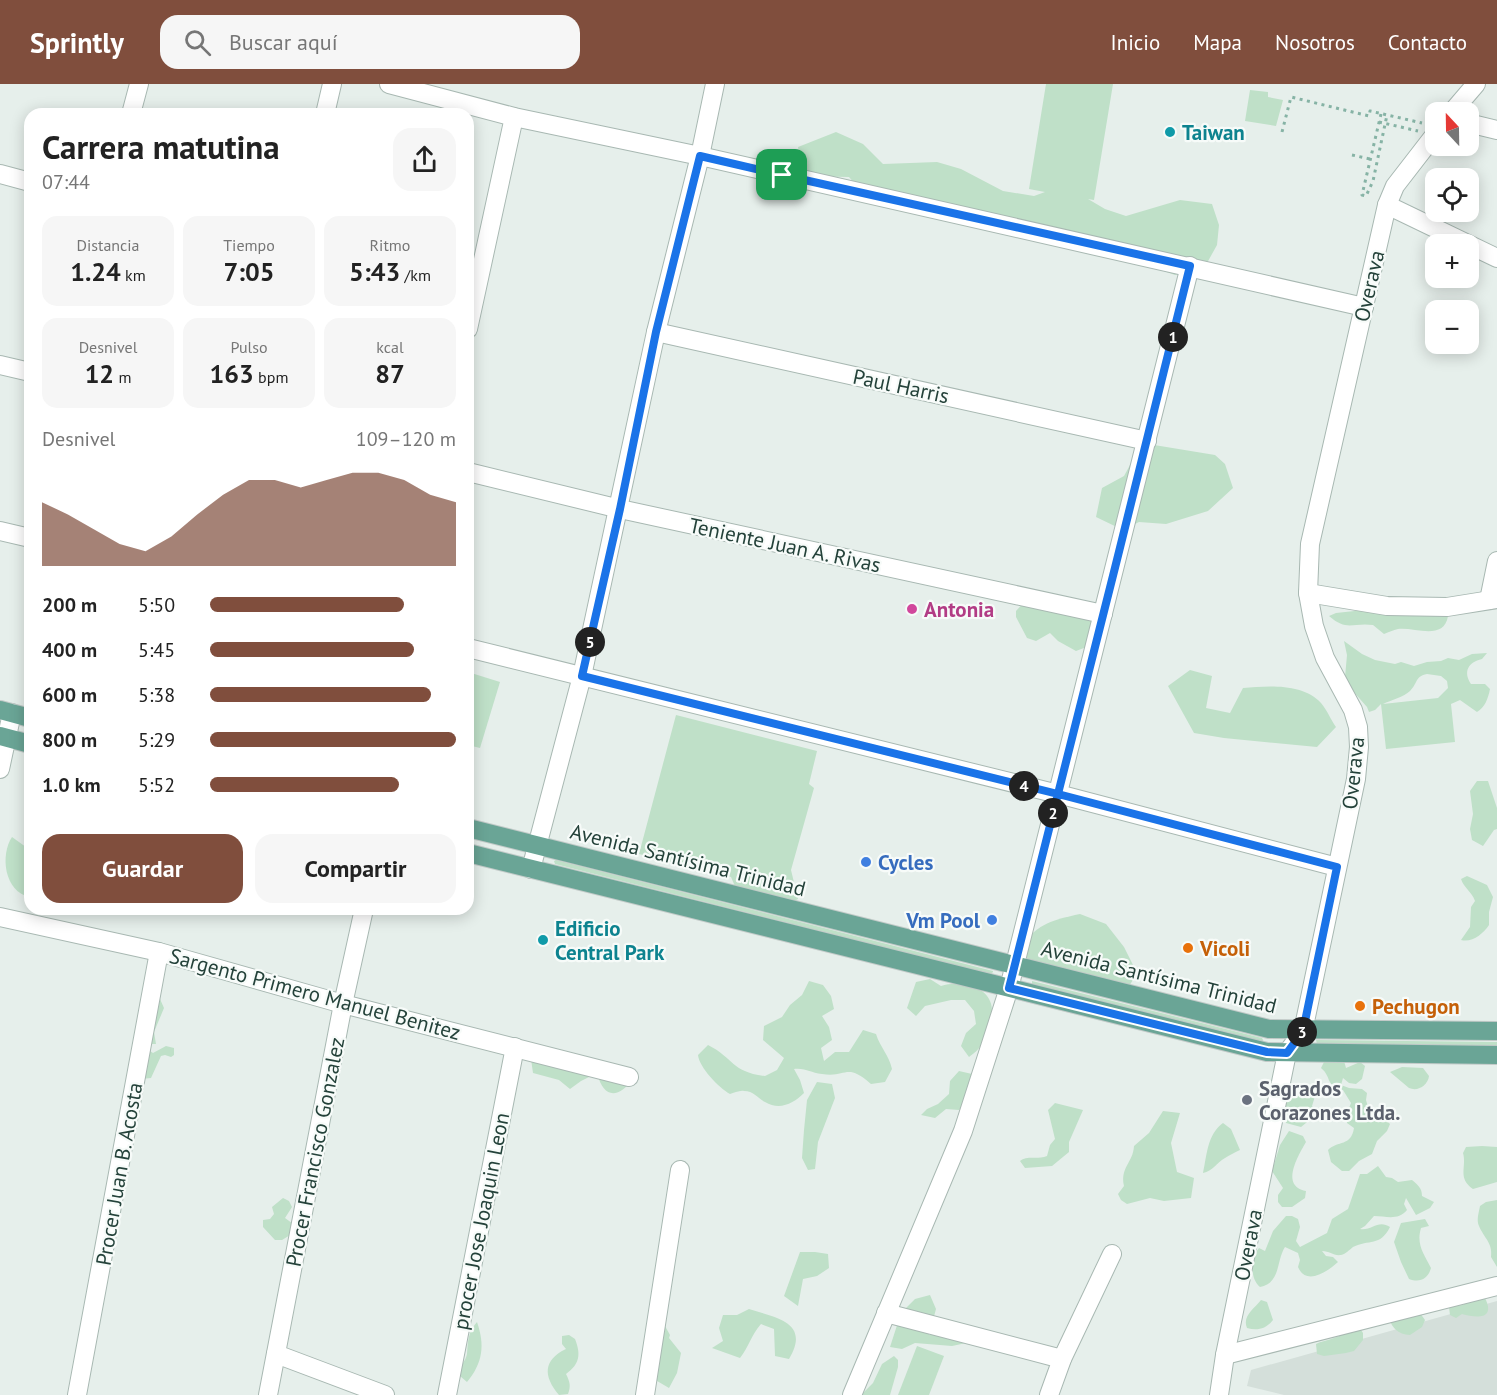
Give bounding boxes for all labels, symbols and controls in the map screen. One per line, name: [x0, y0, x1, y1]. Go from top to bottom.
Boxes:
search box: [160, 15, 580, 69]
text: Sprintly: [30, 24, 124, 61]
icon: search: [181, 26, 214, 59]
text: Buscar aquí: [229, 28, 338, 56]
text: Inicio: [1111, 29, 1160, 56]
text: Mapa: [1193, 29, 1242, 56]
text: Nosotros: [1275, 29, 1355, 56]
text: Contacto: [1388, 29, 1467, 56]
north arrow: [1425, 102, 1479, 156]
map controls: [1425, 102, 1479, 354]
place label: Taiwan: [1182, 119, 1245, 146]
text: Carrera matutina: [42, 125, 280, 168]
marker: Taiwan: [1163, 125, 1177, 139]
button: share: [393, 128, 456, 191]
pin: [756, 149, 807, 200]
icon: arrive: [765, 158, 798, 191]
button: locate: [1425, 168, 1479, 222]
text: 07:44: [42, 169, 90, 195]
button: +: [1425, 234, 1479, 288]
text: Distancia: [76, 235, 140, 255]
text: Tiempo: [223, 235, 275, 255]
text: Ritmo: [370, 235, 410, 255]
street label: Overava: [1348, 248, 1390, 324]
text: 1.24: [70, 255, 121, 288]
text: 7:05: [223, 255, 275, 288]
text: 5:43: [349, 255, 400, 288]
text: km: [121, 265, 146, 285]
text: /km: [400, 265, 431, 285]
button: −: [1425, 300, 1479, 354]
pin: 1: [1158, 322, 1188, 352]
text: 1: [1168, 327, 1178, 347]
text: Desnivel: [79, 337, 137, 357]
text: Pulso: [231, 337, 268, 357]
text: kcal: [376, 337, 404, 357]
text: 12: [85, 357, 114, 390]
text: 163: [210, 357, 254, 390]
text: 87: [375, 357, 405, 390]
street label: Paul Harris: [850, 363, 952, 409]
text: m: [114, 367, 131, 387]
text: bpm: [254, 367, 288, 387]
text: Desnivel: [42, 426, 115, 452]
text: 109–120 m: [356, 426, 456, 452]
street label: Teniente Juan A. Rivas: [687, 512, 883, 578]
text: 200 m: [42, 592, 97, 618]
text: 5:50: [138, 592, 175, 618]
place label: Antonia: [924, 596, 994, 623]
marker: Antonia: [905, 602, 919, 616]
pin: 5: [575, 627, 605, 657]
text: 5: [585, 632, 595, 652]
text: 400 m: [42, 637, 97, 663]
text: 5:45: [138, 637, 175, 663]
text: 600 m: [42, 682, 97, 708]
text: 5:38: [138, 682, 175, 708]
text: 800 m: [42, 727, 97, 753]
text: 5:29: [138, 727, 175, 753]
street label: Overava: [1336, 735, 1370, 811]
pin: 4: [1009, 771, 1039, 801]
text: 1.0 km: [42, 772, 101, 798]
text: 5:52: [138, 772, 175, 798]
text: 4: [1019, 776, 1029, 796]
pin: 2: [1038, 798, 1068, 828]
text: 2: [1048, 803, 1058, 823]
street label: Avenida Santísima Trinidad: [568, 818, 808, 902]
button: Guardar: [42, 834, 243, 903]
button: Compartir: [255, 834, 456, 903]
place label: Cycles: [878, 849, 933, 876]
marker: Cycles: [859, 855, 873, 869]
place label: Vm Pool: [905, 907, 981, 934]
marker: Vm Pool: [985, 913, 999, 927]
place label: Edificio Central Park: [555, 915, 665, 966]
marker: Edificio Central Park: [536, 933, 550, 947]
street label: Avenida Santísima Trinidad: [1039, 935, 1279, 1019]
place label: Vicoli: [1199, 935, 1250, 962]
marker: Vicoli: [1181, 941, 1195, 955]
street label: Sargento Primero Manuel Benitez: [166, 942, 464, 1046]
place label: Pechugon: [1372, 993, 1460, 1020]
marker: Pechugon: [1353, 999, 1367, 1013]
pin: 3: [1287, 1017, 1317, 1047]
text: 3: [1297, 1022, 1307, 1042]
street label: Procer Francisco Gonzalez: [280, 1035, 350, 1269]
place label: Sagrados Corazones Ltda.: [1259, 1075, 1400, 1126]
street label: Procer Juan B. Acosta: [90, 1080, 148, 1268]
marker: Sagrados Corazones Ltda.: [1240, 1093, 1254, 1107]
street label: procer Jose Joaquin Leon: [447, 1110, 515, 1332]
street label: Overava: [1228, 1207, 1268, 1283]

